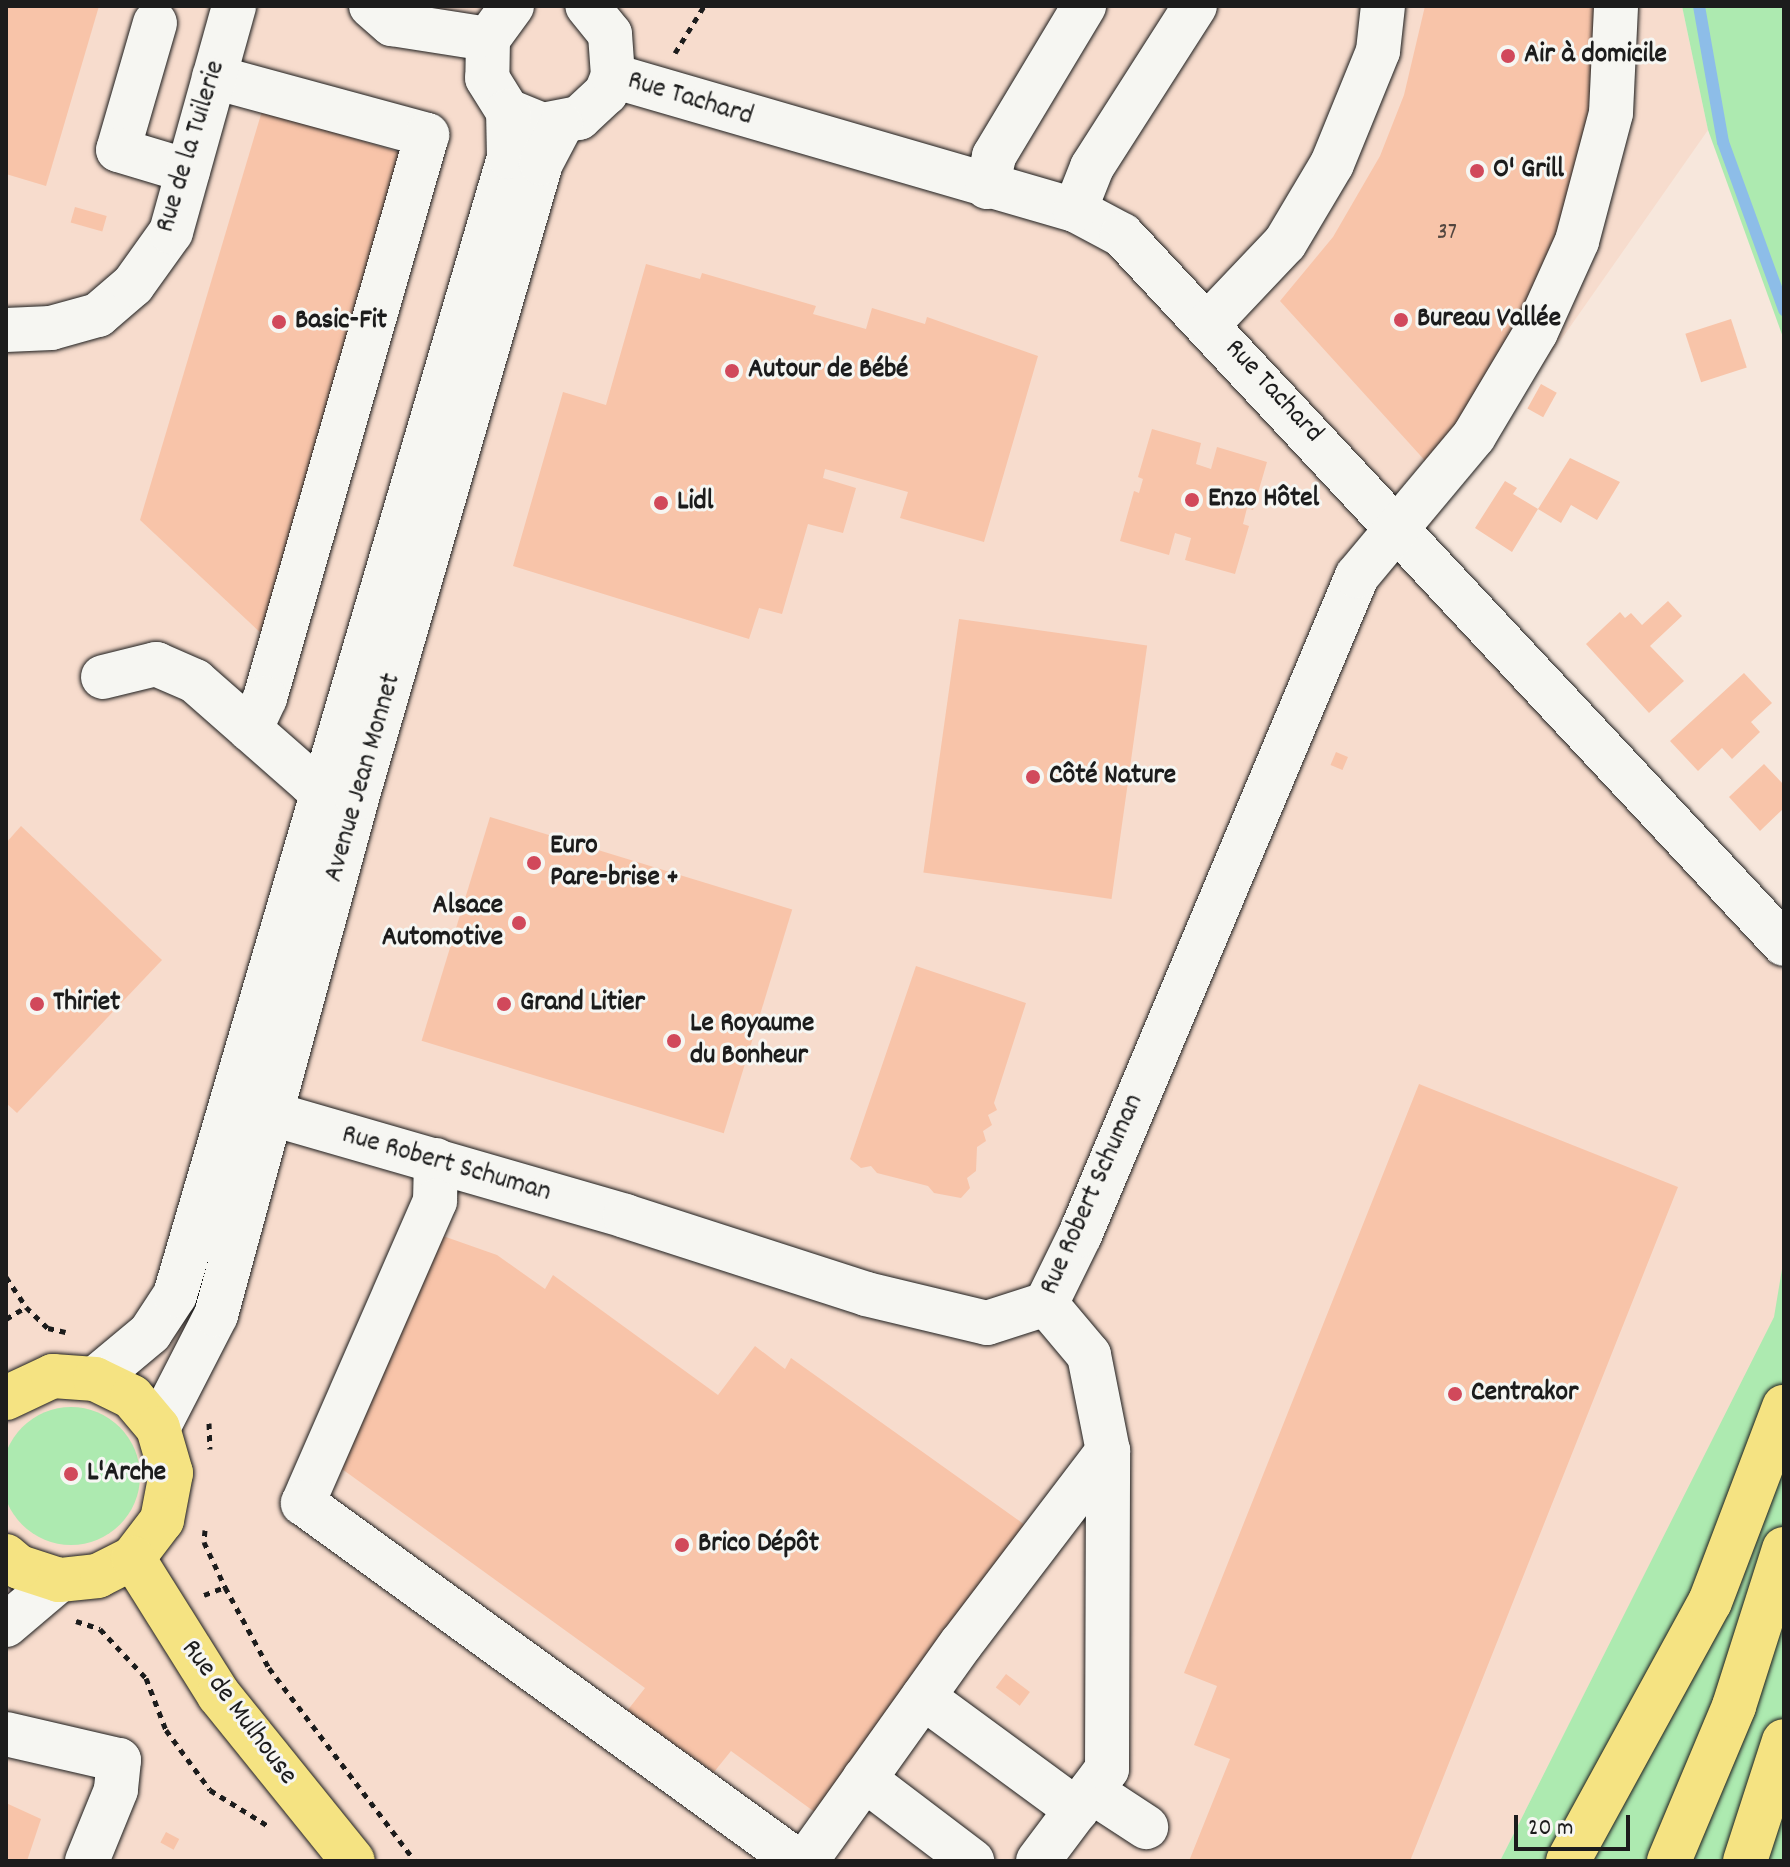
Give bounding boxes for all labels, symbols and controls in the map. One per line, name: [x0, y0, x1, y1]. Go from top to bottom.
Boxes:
place label: Air à domicile: [1524, 39, 1667, 73]
marker: Air à domicile: [1499, 47, 1517, 65]
street label: Rue de la Tuilerie: [150, 57, 234, 237]
street label: Rue Tachard: [623, 65, 757, 135]
place label: O' Grill: [1493, 154, 1564, 188]
marker: O' Grill: [1468, 162, 1486, 180]
house number: 37: [1437, 220, 1457, 248]
place label: Bureau Vallée: [1417, 303, 1561, 337]
place label: Basic-Fit: [295, 305, 387, 339]
marker: Bureau Vallée: [1392, 311, 1410, 329]
marker: Basic-Fit: [270, 313, 288, 331]
street label: Rue Tachard: [1217, 333, 1329, 451]
place label: Autour de Bébé: [748, 354, 908, 388]
marker: Autour de Bébé: [723, 362, 741, 380]
place label: Enzo Hôtel: [1208, 483, 1319, 517]
place label: Lidl: [677, 486, 713, 520]
marker: Enzo Hôtel: [1183, 491, 1201, 509]
marker: Lidl: [652, 494, 670, 512]
street label: Avenue Jean Monnet: [318, 670, 410, 886]
place label: Côté Nature: [1049, 760, 1176, 794]
marker: Côté Nature: [1024, 768, 1042, 786]
place label: Euro Pare-brise +: [550, 830, 679, 896]
marker: Euro Pare-brise +: [525, 854, 543, 872]
place label: Alsace Automotive: [382, 890, 503, 956]
marker: Alsace Automotive: [510, 914, 528, 932]
place label: Thiriet: [53, 987, 120, 1021]
place label: Grand Litier: [520, 987, 645, 1021]
marker: Thiriet: [28, 995, 46, 1013]
marker: Grand Litier: [495, 995, 513, 1013]
place label: Le Royaume du Bonheur: [690, 1008, 814, 1074]
marker: Le Royaume du Bonheur: [665, 1032, 683, 1050]
street label: Rue Robert Schuman: [1034, 1090, 1152, 1300]
street label: Rue Robert Schuman: [338, 1119, 554, 1211]
place label: Centrakor: [1471, 1377, 1578, 1411]
marker: Centrakor: [1446, 1385, 1464, 1403]
place label: L'Arche: [87, 1457, 166, 1491]
marker: L'Arche: [62, 1465, 80, 1483]
place label: Brico Dépôt: [698, 1528, 819, 1562]
marker: Brico Dépôt: [673, 1536, 691, 1554]
street label: Rue de Mulhouse: [173, 1634, 303, 1792]
scale bar: [1518, 1799, 1634, 1849]
text: 20 m: [1528, 1812, 1574, 1846]

